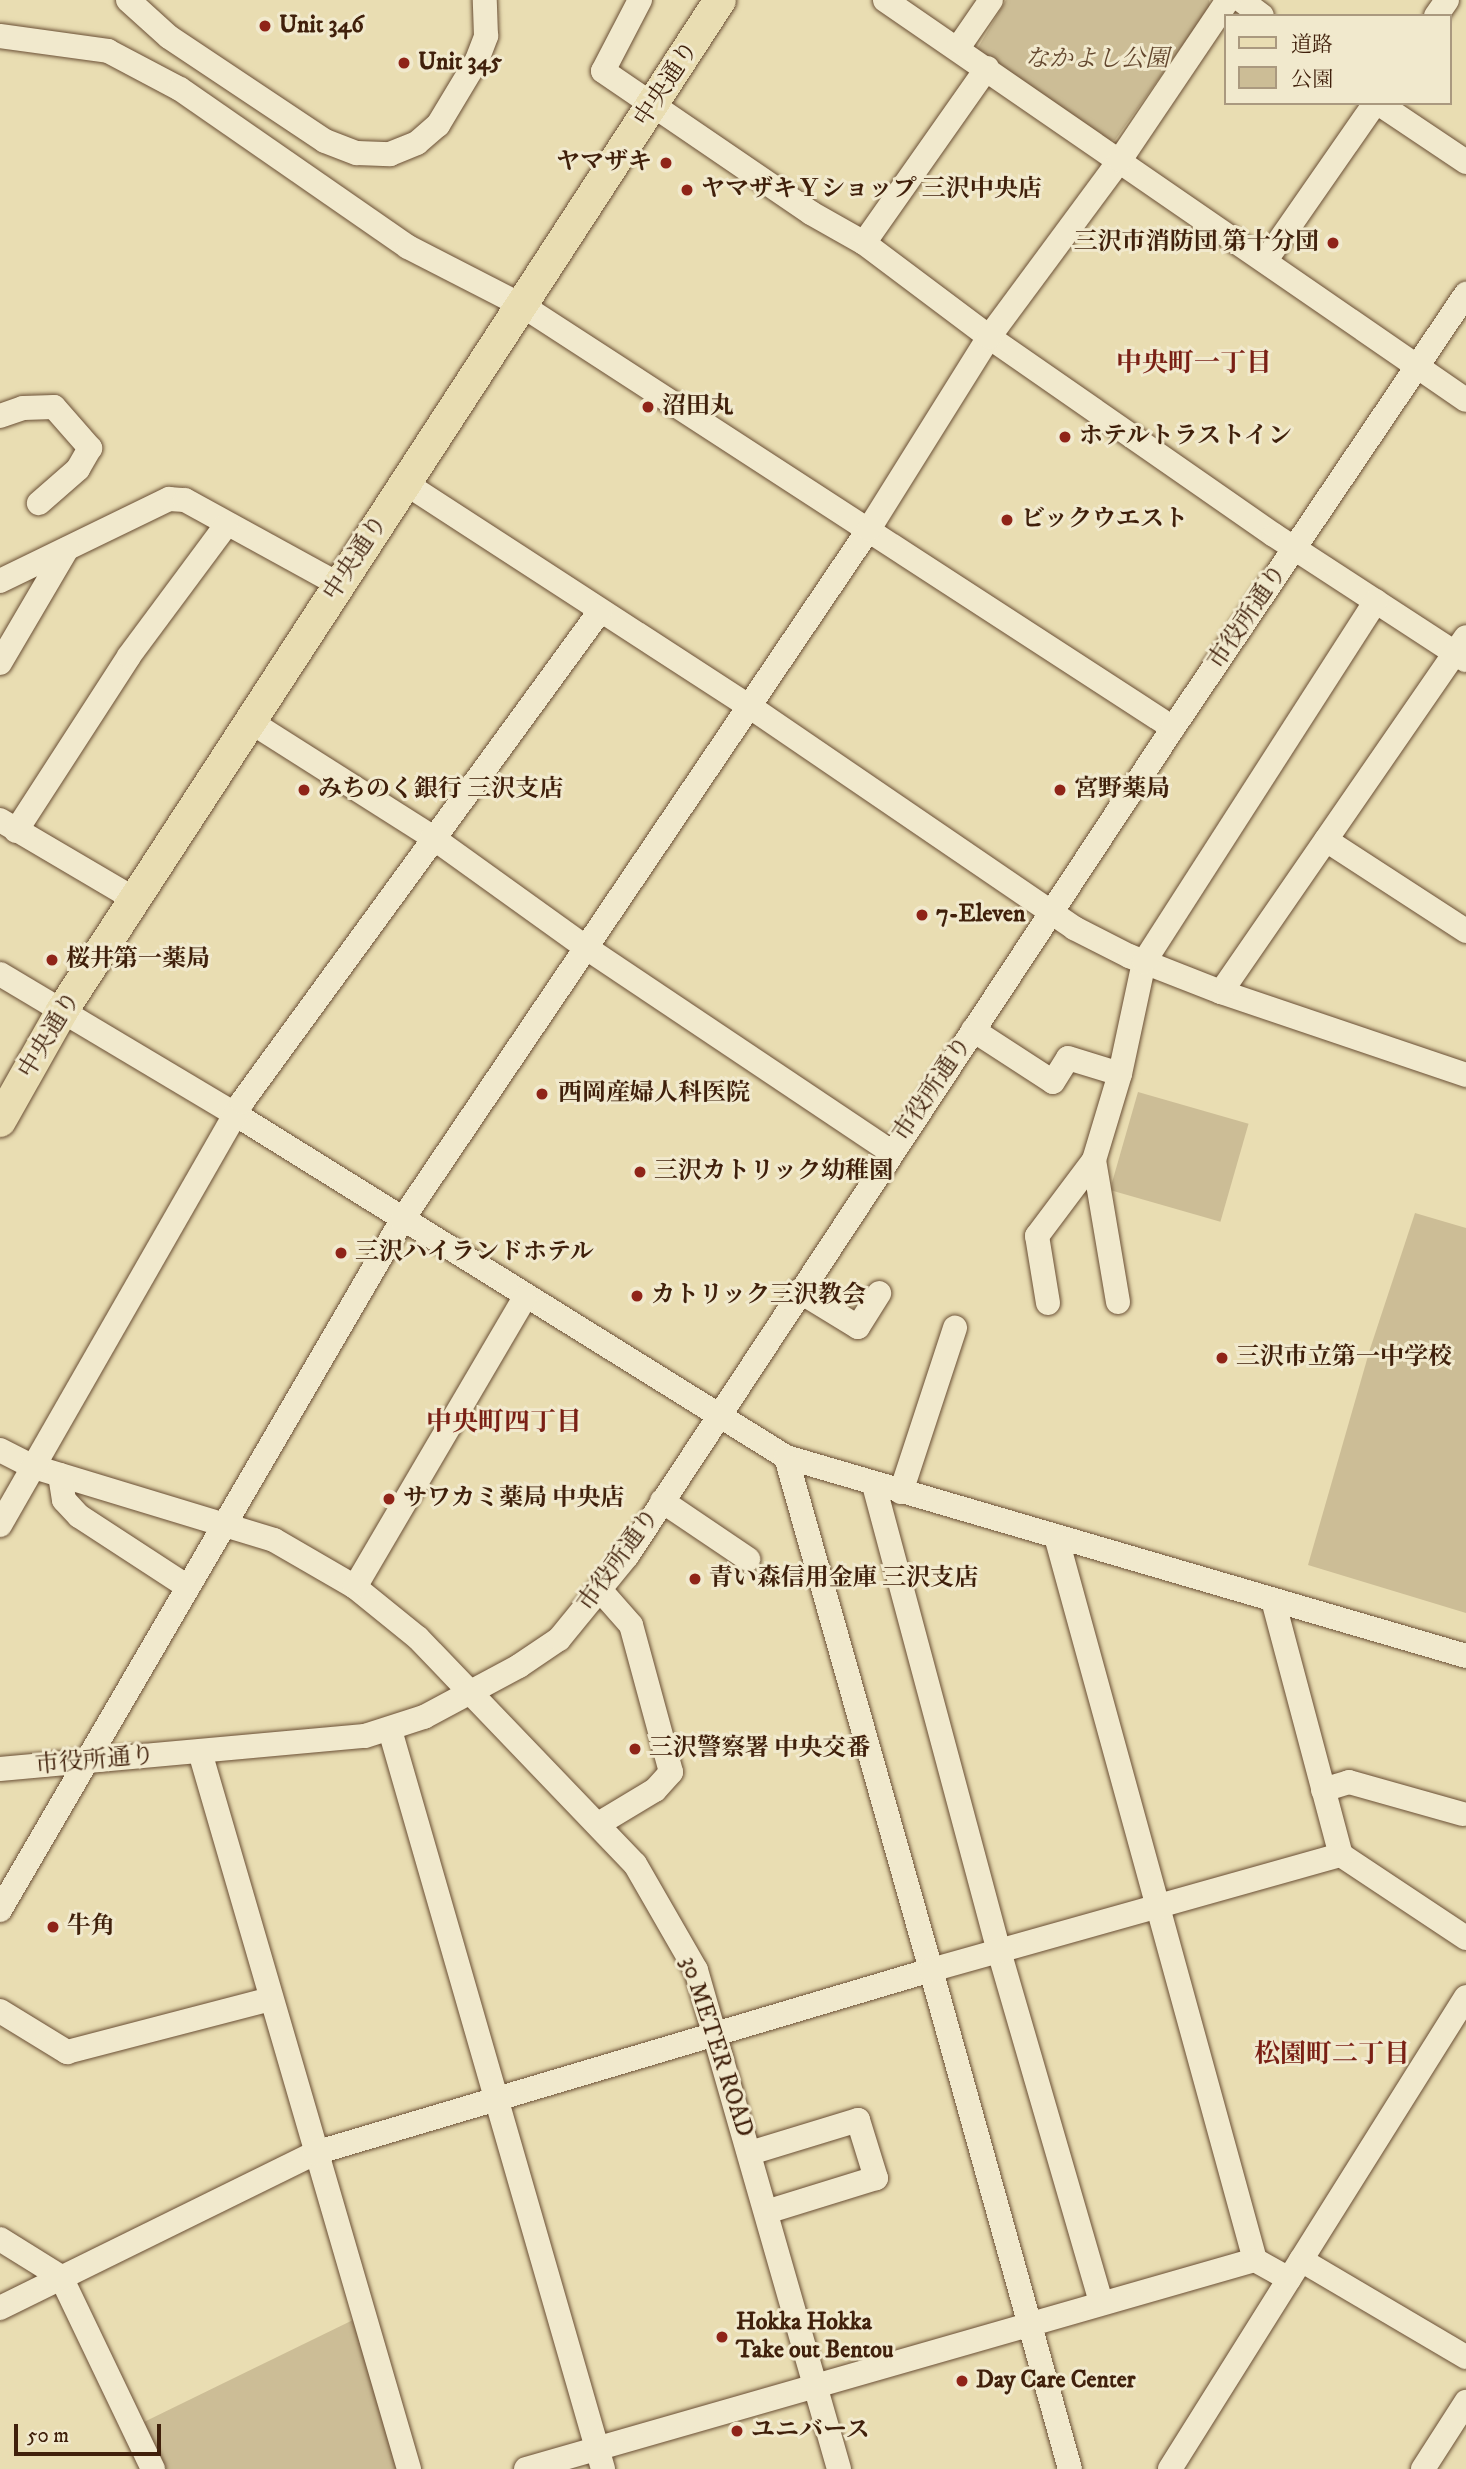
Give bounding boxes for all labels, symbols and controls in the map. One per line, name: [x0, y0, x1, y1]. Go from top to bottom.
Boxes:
place label: Unit 346: [279, 12, 364, 40]
legend: [1224, 14, 1452, 105]
marker: Unit 346: [257, 18, 273, 34]
text: 道路: [1291, 32, 1333, 58]
street label: 中央通り: [629, 36, 705, 132]
park label: なかよし公園: [1025, 46, 1169, 74]
place label: Unit 345: [418, 49, 502, 77]
marker: Unit 345: [396, 55, 412, 71]
text: 公園: [1291, 67, 1333, 93]
place label: ヤマザキ: [556, 149, 652, 177]
marker: ヤマザキ: [658, 155, 674, 171]
place label: ヤマザキＹショップ 三沢中央店: [701, 176, 1042, 204]
marker: ヤマザキＹショップ 三沢中央店: [679, 182, 695, 198]
place label: 三沢市消防団 第十分団: [1074, 229, 1319, 257]
marker: 三沢市消防団 第十分団: [1325, 235, 1341, 251]
district label: 中央町一丁目: [1116, 348, 1272, 380]
place label: 沼田丸: [662, 393, 734, 421]
marker: 沼田丸: [640, 399, 656, 415]
place label: ホテルトラストイン: [1079, 423, 1295, 451]
marker: ホテルトラストイン: [1057, 429, 1073, 445]
place label: ビックウエスト: [1021, 506, 1189, 534]
street label: 中央通り: [318, 510, 394, 606]
marker: ビックウエスト: [999, 512, 1015, 528]
street label: 市役所通り: [1203, 559, 1293, 675]
place label: みちのく銀行 三沢支店: [318, 776, 563, 804]
place label: 宮野薬局: [1074, 776, 1170, 804]
marker: みちのく銀行 三沢支店: [296, 782, 312, 798]
marker: 宮野薬局: [1052, 782, 1068, 798]
place label: 7-Eleven: [936, 901, 1025, 929]
marker: 7-Eleven: [914, 907, 930, 923]
place label: 桜井第一薬局: [66, 946, 210, 974]
marker: 桜井第一薬局: [44, 952, 60, 968]
street label: 中央通り: [13, 986, 87, 1084]
street label: 市役所通り: [888, 1031, 978, 1147]
place label: 西岡産婦人科医院: [558, 1080, 750, 1108]
marker: 西岡産婦人科医院: [532, 1084, 552, 1104]
place label: 三沢カトリック幼稚園: [654, 1158, 894, 1186]
marker: 三沢カトリック幼稚園: [632, 1164, 648, 1180]
place label: 三沢ハイランドホテル: [355, 1239, 595, 1267]
marker: 三沢ハイランドホテル: [333, 1245, 349, 1261]
place label: カトリック三沢教会: [651, 1282, 867, 1310]
marker: カトリック三沢教会: [629, 1288, 645, 1304]
place label: 三沢市立第一中学校: [1236, 1344, 1452, 1372]
marker: 三沢市立第一中学校: [1214, 1350, 1230, 1366]
district label: 中央町四丁目: [426, 1407, 582, 1439]
place label: サワカミ薬局 中央店: [403, 1485, 624, 1513]
marker: サワカミ薬局 中央店: [381, 1491, 397, 1507]
street label: 市役所通り: [572, 1503, 666, 1617]
place label: 青い森信用金庫 三沢支店: [709, 1565, 978, 1593]
marker: 青い森信用金庫 三沢支店: [687, 1571, 703, 1587]
place label: 三沢警察署 中央交番: [649, 1735, 870, 1763]
street label: 市役所通り: [34, 1741, 156, 1781]
marker: 三沢警察署 中央交番: [627, 1741, 643, 1757]
place label: 牛角: [67, 1913, 115, 1941]
marker: 牛角: [45, 1919, 61, 1935]
street label: 30 METER ROAD: [673, 1953, 759, 2141]
district label: 松園町二丁目: [1254, 2039, 1410, 2071]
place label: Hokka Hokka Take out Bentou: [736, 2309, 894, 2365]
marker: Hokka Hokka Take out Bentou: [714, 2329, 730, 2345]
place label: Day Care Center: [976, 2367, 1136, 2395]
marker: Day Care Center: [954, 2373, 970, 2389]
scale bar: [18, 2410, 164, 2454]
place label: ユニバース: [751, 2417, 871, 2445]
text: 50 m: [27, 2423, 69, 2449]
marker: ユニバース: [729, 2423, 745, 2439]

